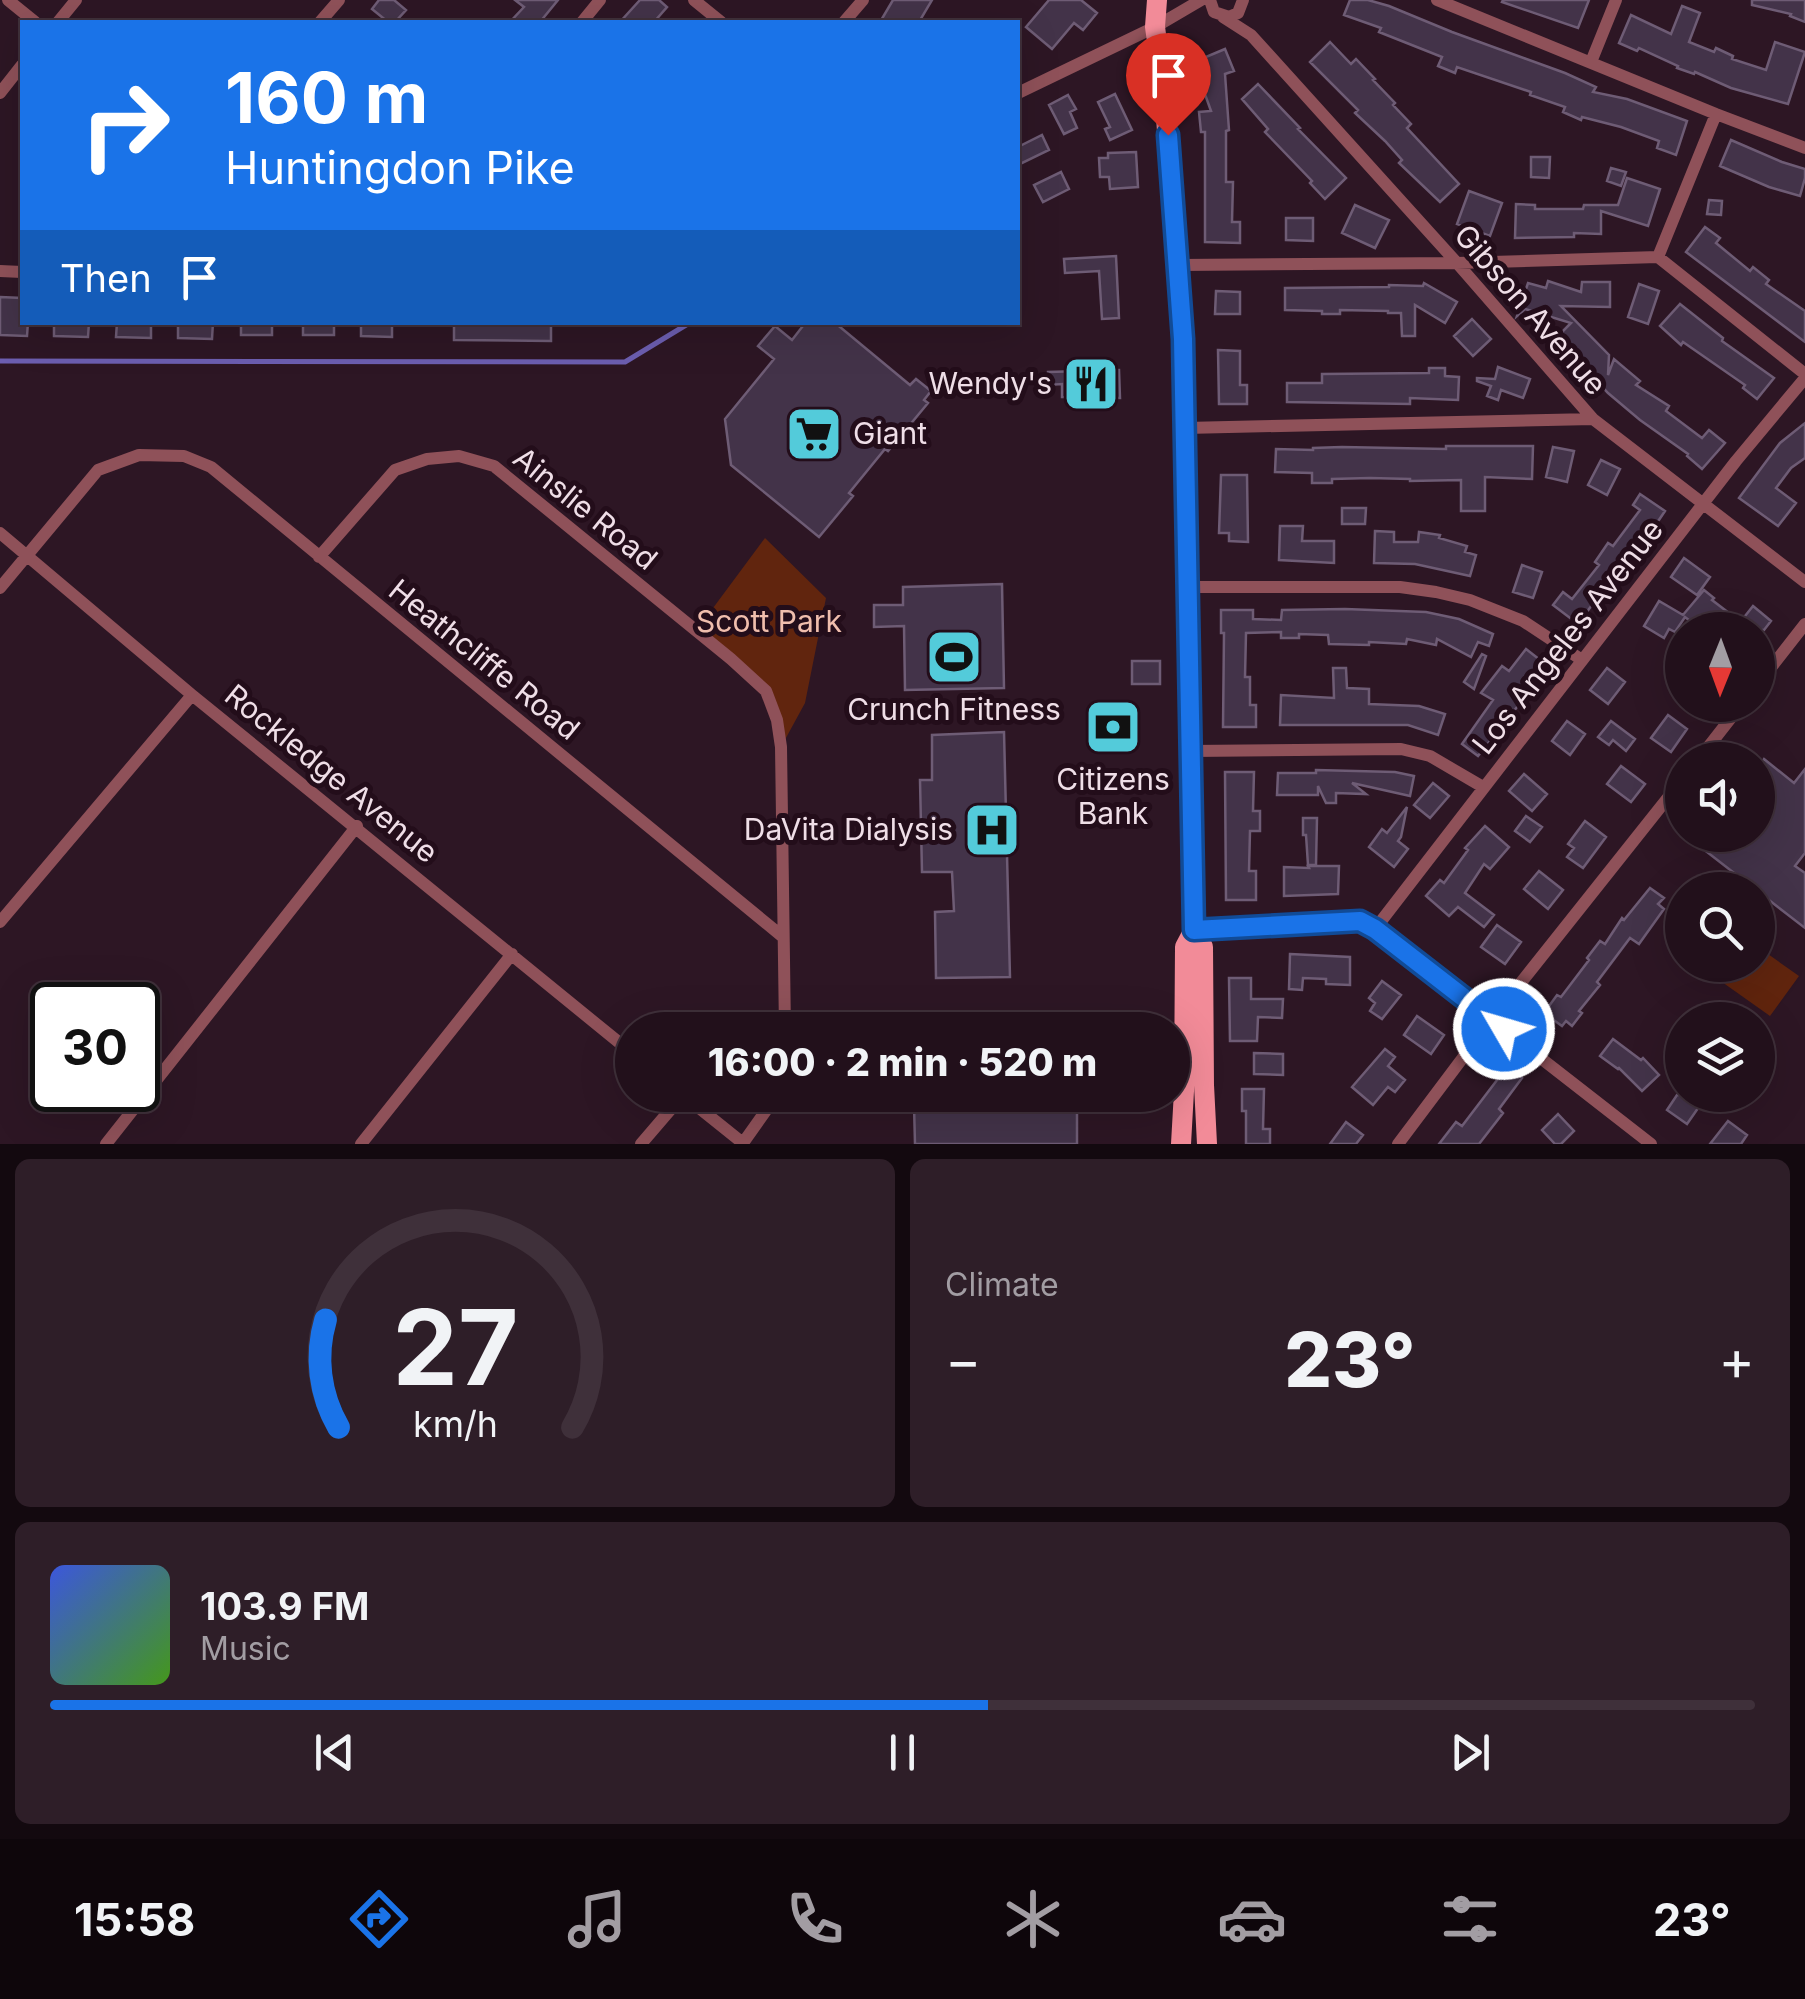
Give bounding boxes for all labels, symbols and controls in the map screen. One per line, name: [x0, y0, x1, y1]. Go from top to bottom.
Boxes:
pin: [1126, 33, 1211, 136]
icon: arrive: [1141, 48, 1196, 103]
text: 160 m: [225, 55, 428, 140]
icon: right: [60, 60, 190, 190]
text: Huntingdon Pike: [225, 140, 575, 195]
street label: Gibson Avenue: [1447, 217, 1614, 402]
icon: arrive: [172, 250, 227, 305]
text: Then: [60, 255, 152, 301]
restaurant icon: Wendy's: [1061, 354, 1121, 414]
place label: Wendy's: [929, 365, 1052, 401]
supermarket icon: Giant: [784, 404, 844, 464]
place label: Giant: [853, 415, 927, 451]
street label: Ainslie Road: [506, 439, 665, 577]
street label: Los Angeles Avenue: [1464, 512, 1670, 761]
street label: Heathcliffe Road: [382, 571, 587, 747]
park label: Scott Park: [696, 603, 843, 639]
north arrow: [1665, 612, 1775, 722]
map controls: [1665, 612, 1775, 1112]
sports icon: Crunch Fitness: [924, 627, 984, 687]
street label: Rockledge Avenue: [218, 676, 445, 870]
place label: Crunch Fitness: [847, 691, 1061, 727]
bank icon: Citizens Bank: [1083, 697, 1143, 757]
button: sound: [1665, 742, 1775, 852]
place label: Citizens Bank: [1056, 761, 1170, 831]
hospital icon: DaVita Dialysis: [962, 800, 1022, 860]
place label: DaVita Dialysis: [744, 811, 953, 847]
button: search: [1665, 872, 1775, 982]
position arrow: [1452, 977, 1556, 1081]
speed limit sign: 30: [30, 982, 160, 1112]
button: layers: [1665, 1002, 1775, 1112]
text: 16:00 · 2 min · 520 m: [708, 1039, 1097, 1085]
text: Climate: [945, 1265, 1059, 1304]
text: 27: [392, 1284, 518, 1410]
text: 23°: [1284, 1314, 1416, 1405]
text: −: [945, 1327, 981, 1393]
text: +: [1719, 1327, 1755, 1393]
text: km/h: [413, 1402, 497, 1446]
text: 103.9 FM: [200, 1583, 369, 1629]
text: Music: [200, 1629, 291, 1668]
icon: previous: [307, 1725, 362, 1780]
icon: pause: [875, 1725, 930, 1780]
icon: next: [1443, 1725, 1498, 1780]
icon: directions: [344, 1884, 414, 1954]
icon: music: [562, 1884, 632, 1954]
icon: phone: [780, 1884, 850, 1954]
icon: climate: [998, 1884, 1068, 1954]
icon: car: [1217, 1884, 1287, 1954]
icon: filters: [1435, 1884, 1505, 1954]
text: 15:58: [74, 1892, 195, 1947]
text: 23°: [1653, 1892, 1731, 1947]

